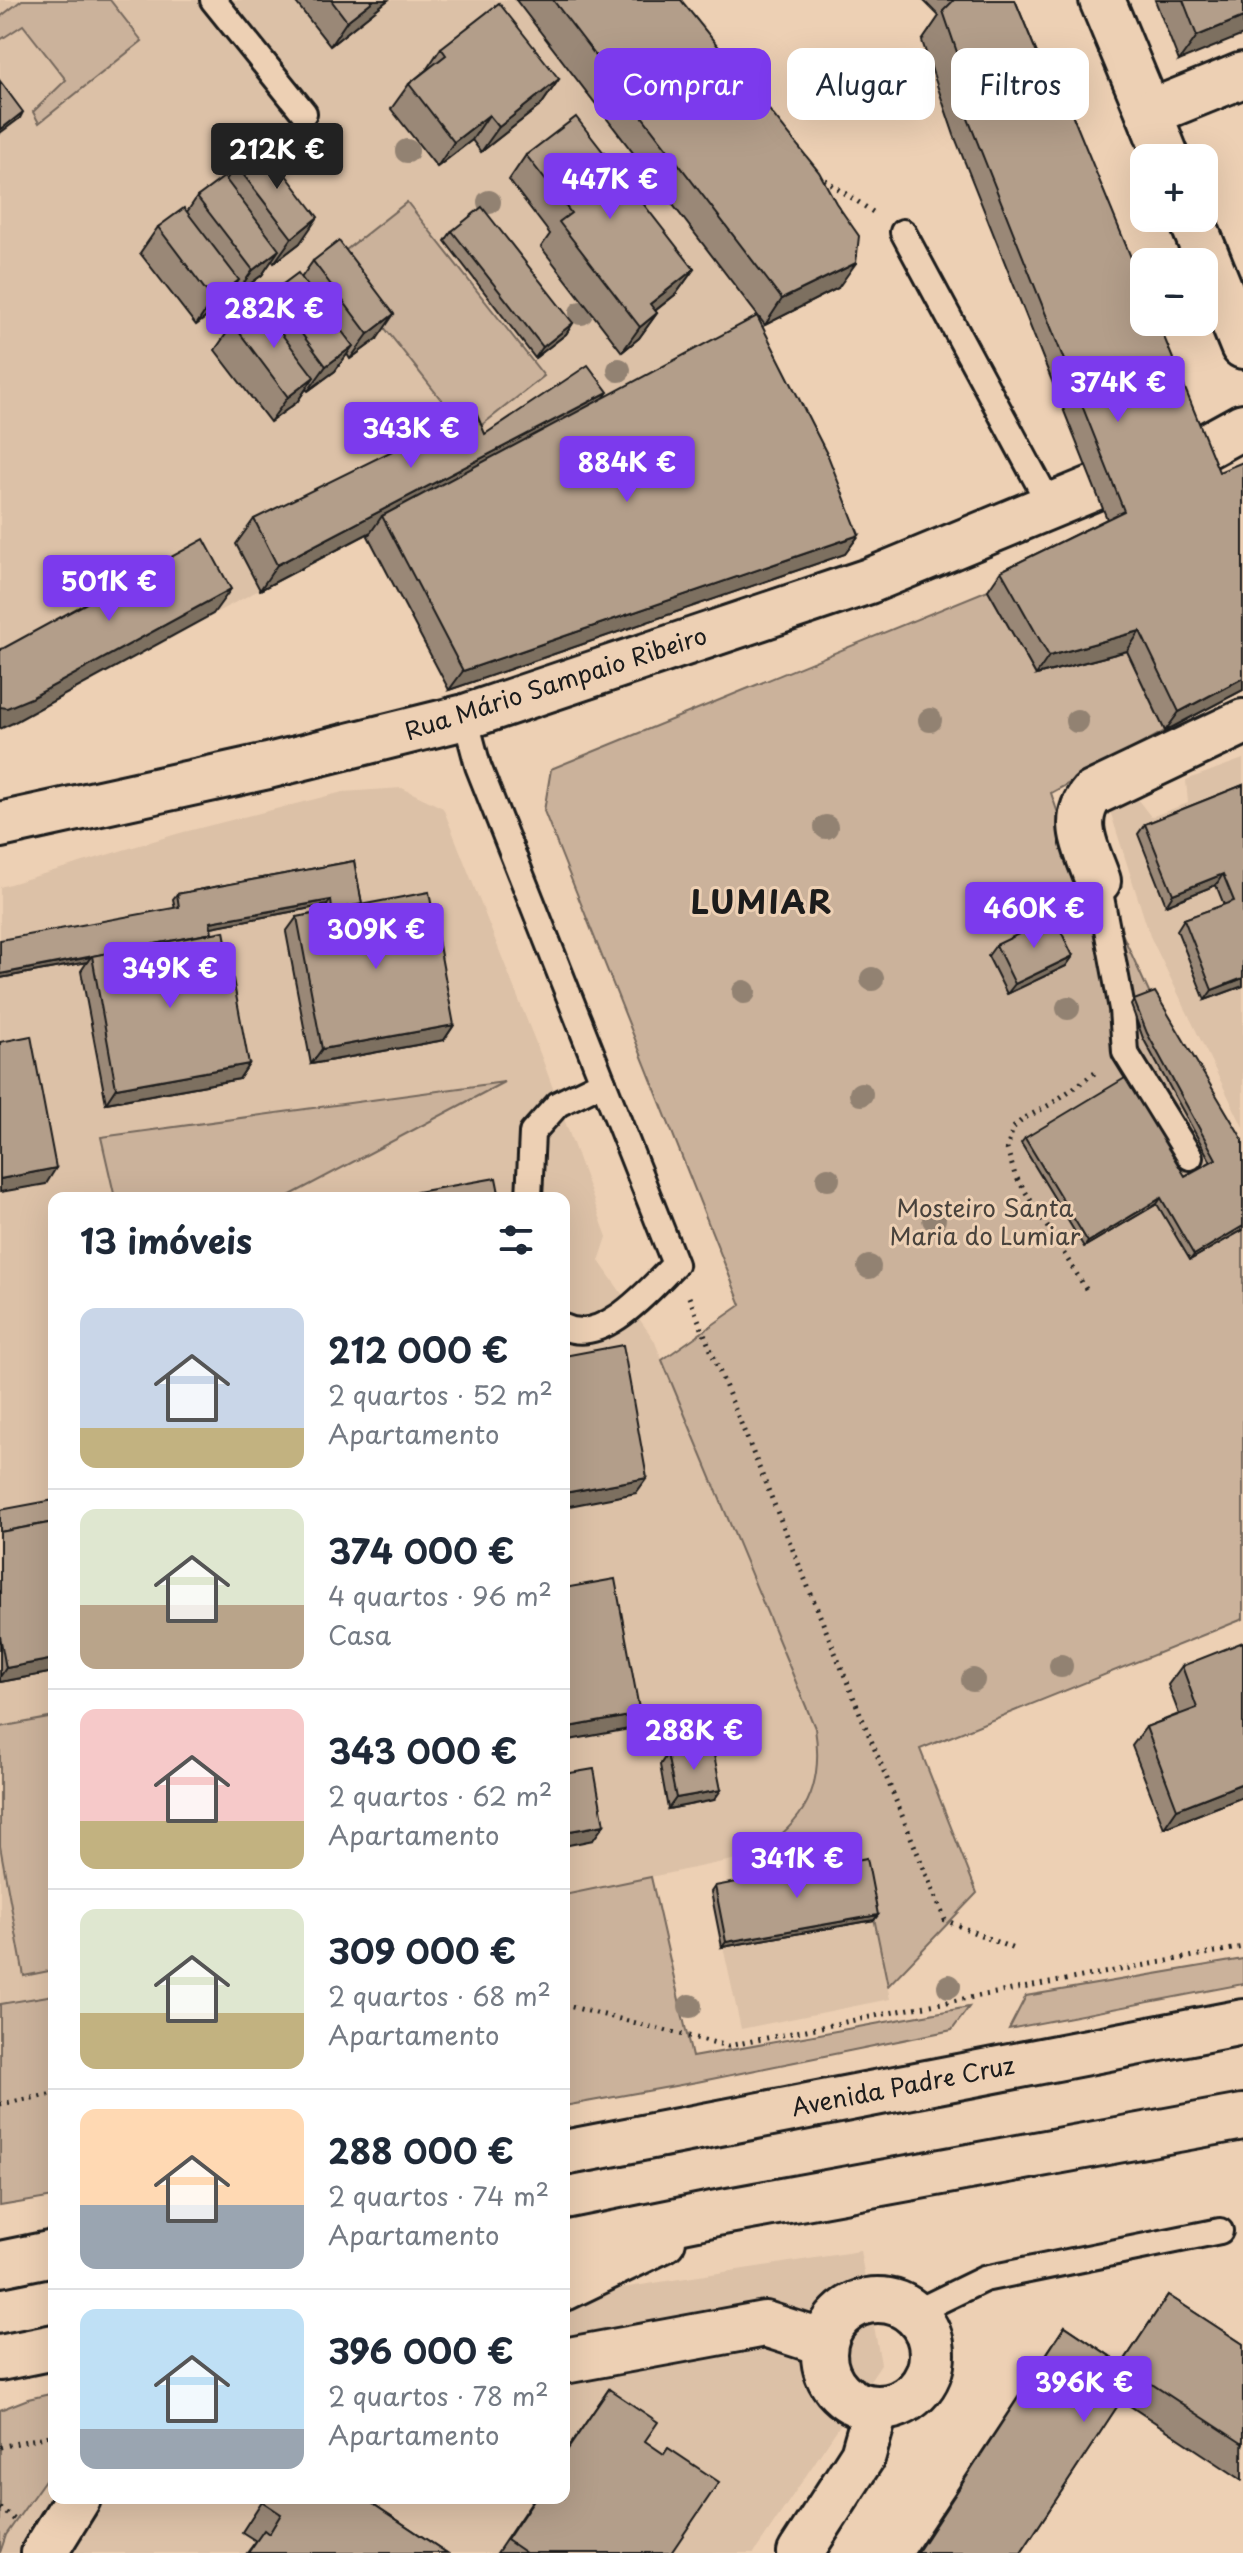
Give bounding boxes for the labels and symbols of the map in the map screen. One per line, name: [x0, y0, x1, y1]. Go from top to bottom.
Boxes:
pin: 212K €: [212, 123, 342, 191]
pin: 447K €: [545, 153, 675, 221]
pin: 282K €: [209, 282, 339, 350]
pin: 374K €: [1053, 356, 1183, 424]
pin: 343K €: [346, 402, 476, 470]
pin: 884K €: [562, 436, 692, 504]
pin: 501K €: [44, 555, 174, 623]
street label: Rua Mário Sampaio Ribeiro: [400, 616, 711, 748]
district label: LUMIAR: [691, 877, 833, 925]
pin: 460K €: [969, 882, 1099, 950]
pin: 309K €: [311, 903, 441, 971]
pin: 349K €: [105, 942, 235, 1010]
park label: Mosteiro Santa Maria do Lumiar: [889, 1189, 1081, 1253]
pin: 288K €: [629, 1704, 759, 1772]
pin: 341K €: [732, 1832, 862, 1900]
street label: Avenida Padre Cruz: [788, 2046, 1017, 2124]
pin: 396K €: [1019, 2356, 1149, 2424]

